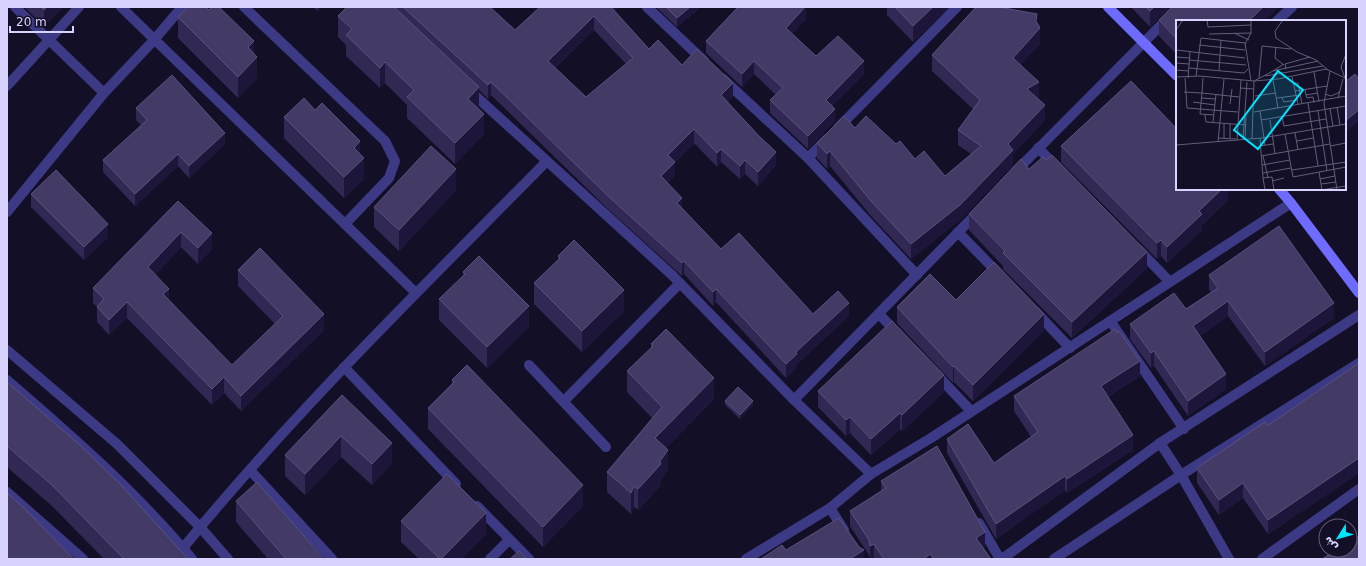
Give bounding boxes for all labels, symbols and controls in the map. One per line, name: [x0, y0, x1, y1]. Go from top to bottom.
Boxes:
scale bar: [10, 8, 73, 34]
text: 20 m: [16, 15, 47, 29]
inset map: [1176, 20, 1346, 190]
north arrow: [1318, 518, 1358, 558]
text: ش: [1321, 534, 1340, 554]

